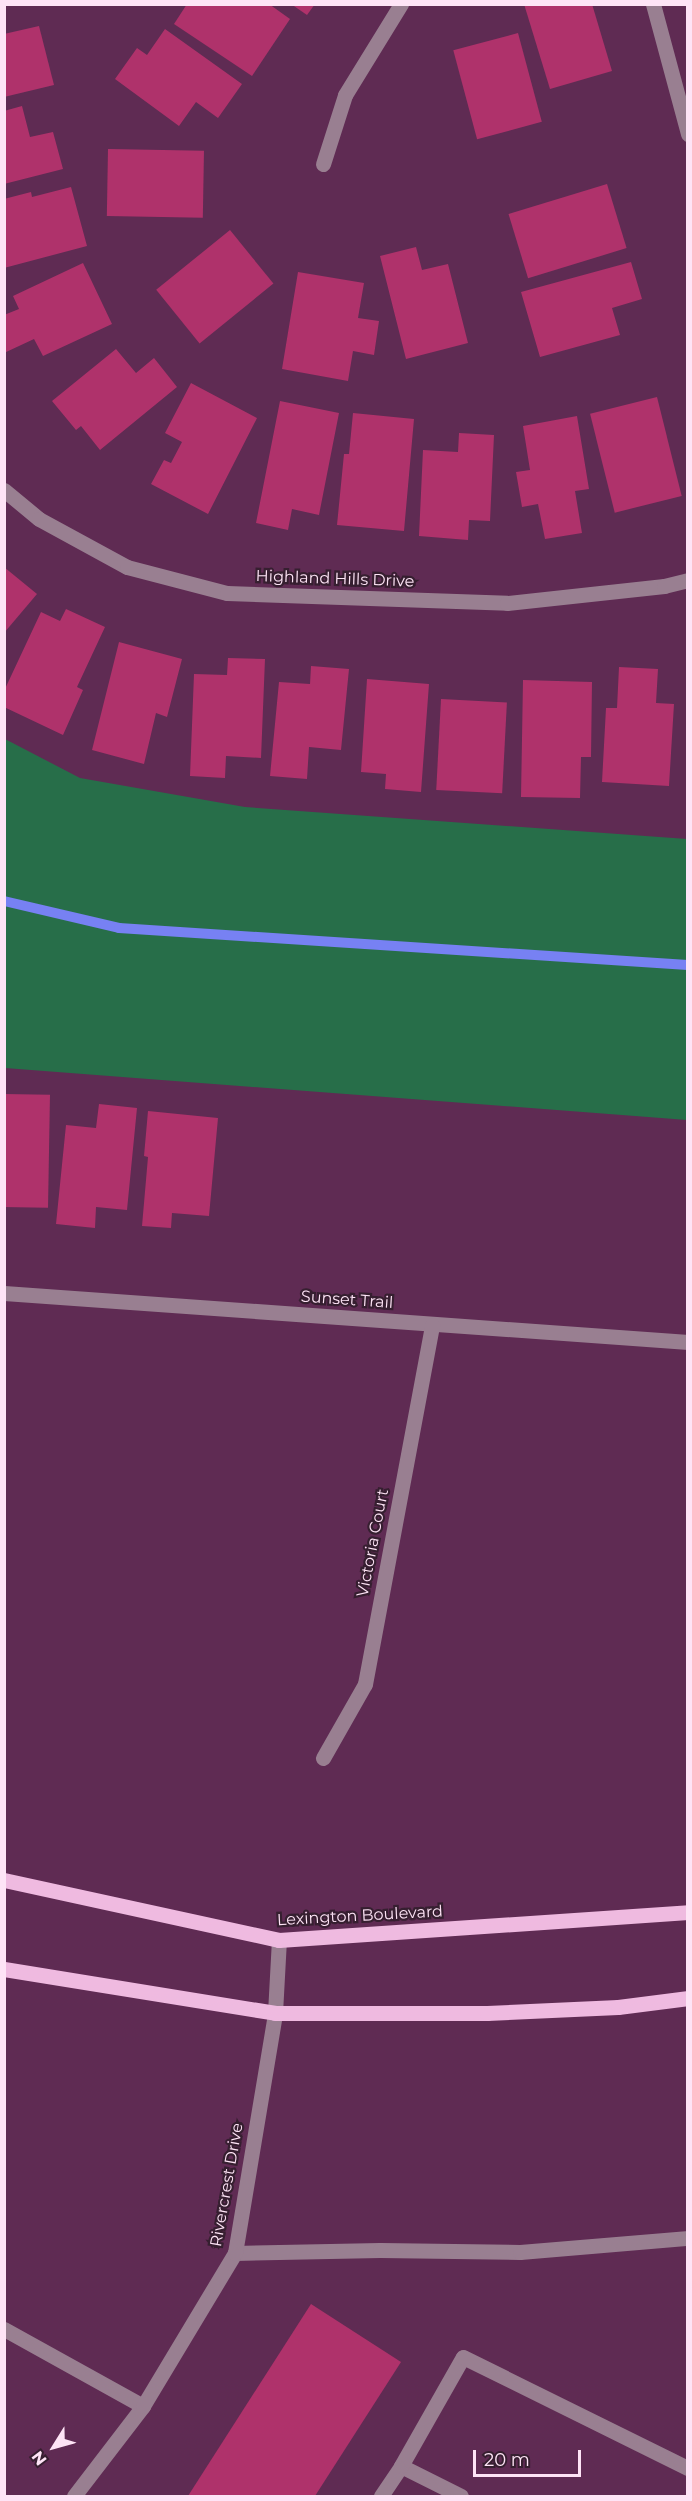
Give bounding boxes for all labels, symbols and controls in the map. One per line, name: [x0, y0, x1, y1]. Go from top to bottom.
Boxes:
street label: Highland Hills Drive: [255, 567, 415, 591]
street label: Sunset Trail: [300, 1287, 394, 1313]
street label: Victoria Court: [353, 1487, 393, 1599]
street label: Lexington Boulevard: [277, 1902, 443, 1930]
street label: Rivercrest Drive: [207, 2122, 247, 2248]
north arrow: [24, 2417, 84, 2477]
scale bar: [476, 2438, 584, 2476]
text: N: [28, 2447, 51, 2469]
text: 20 m: [484, 2449, 530, 2471]

